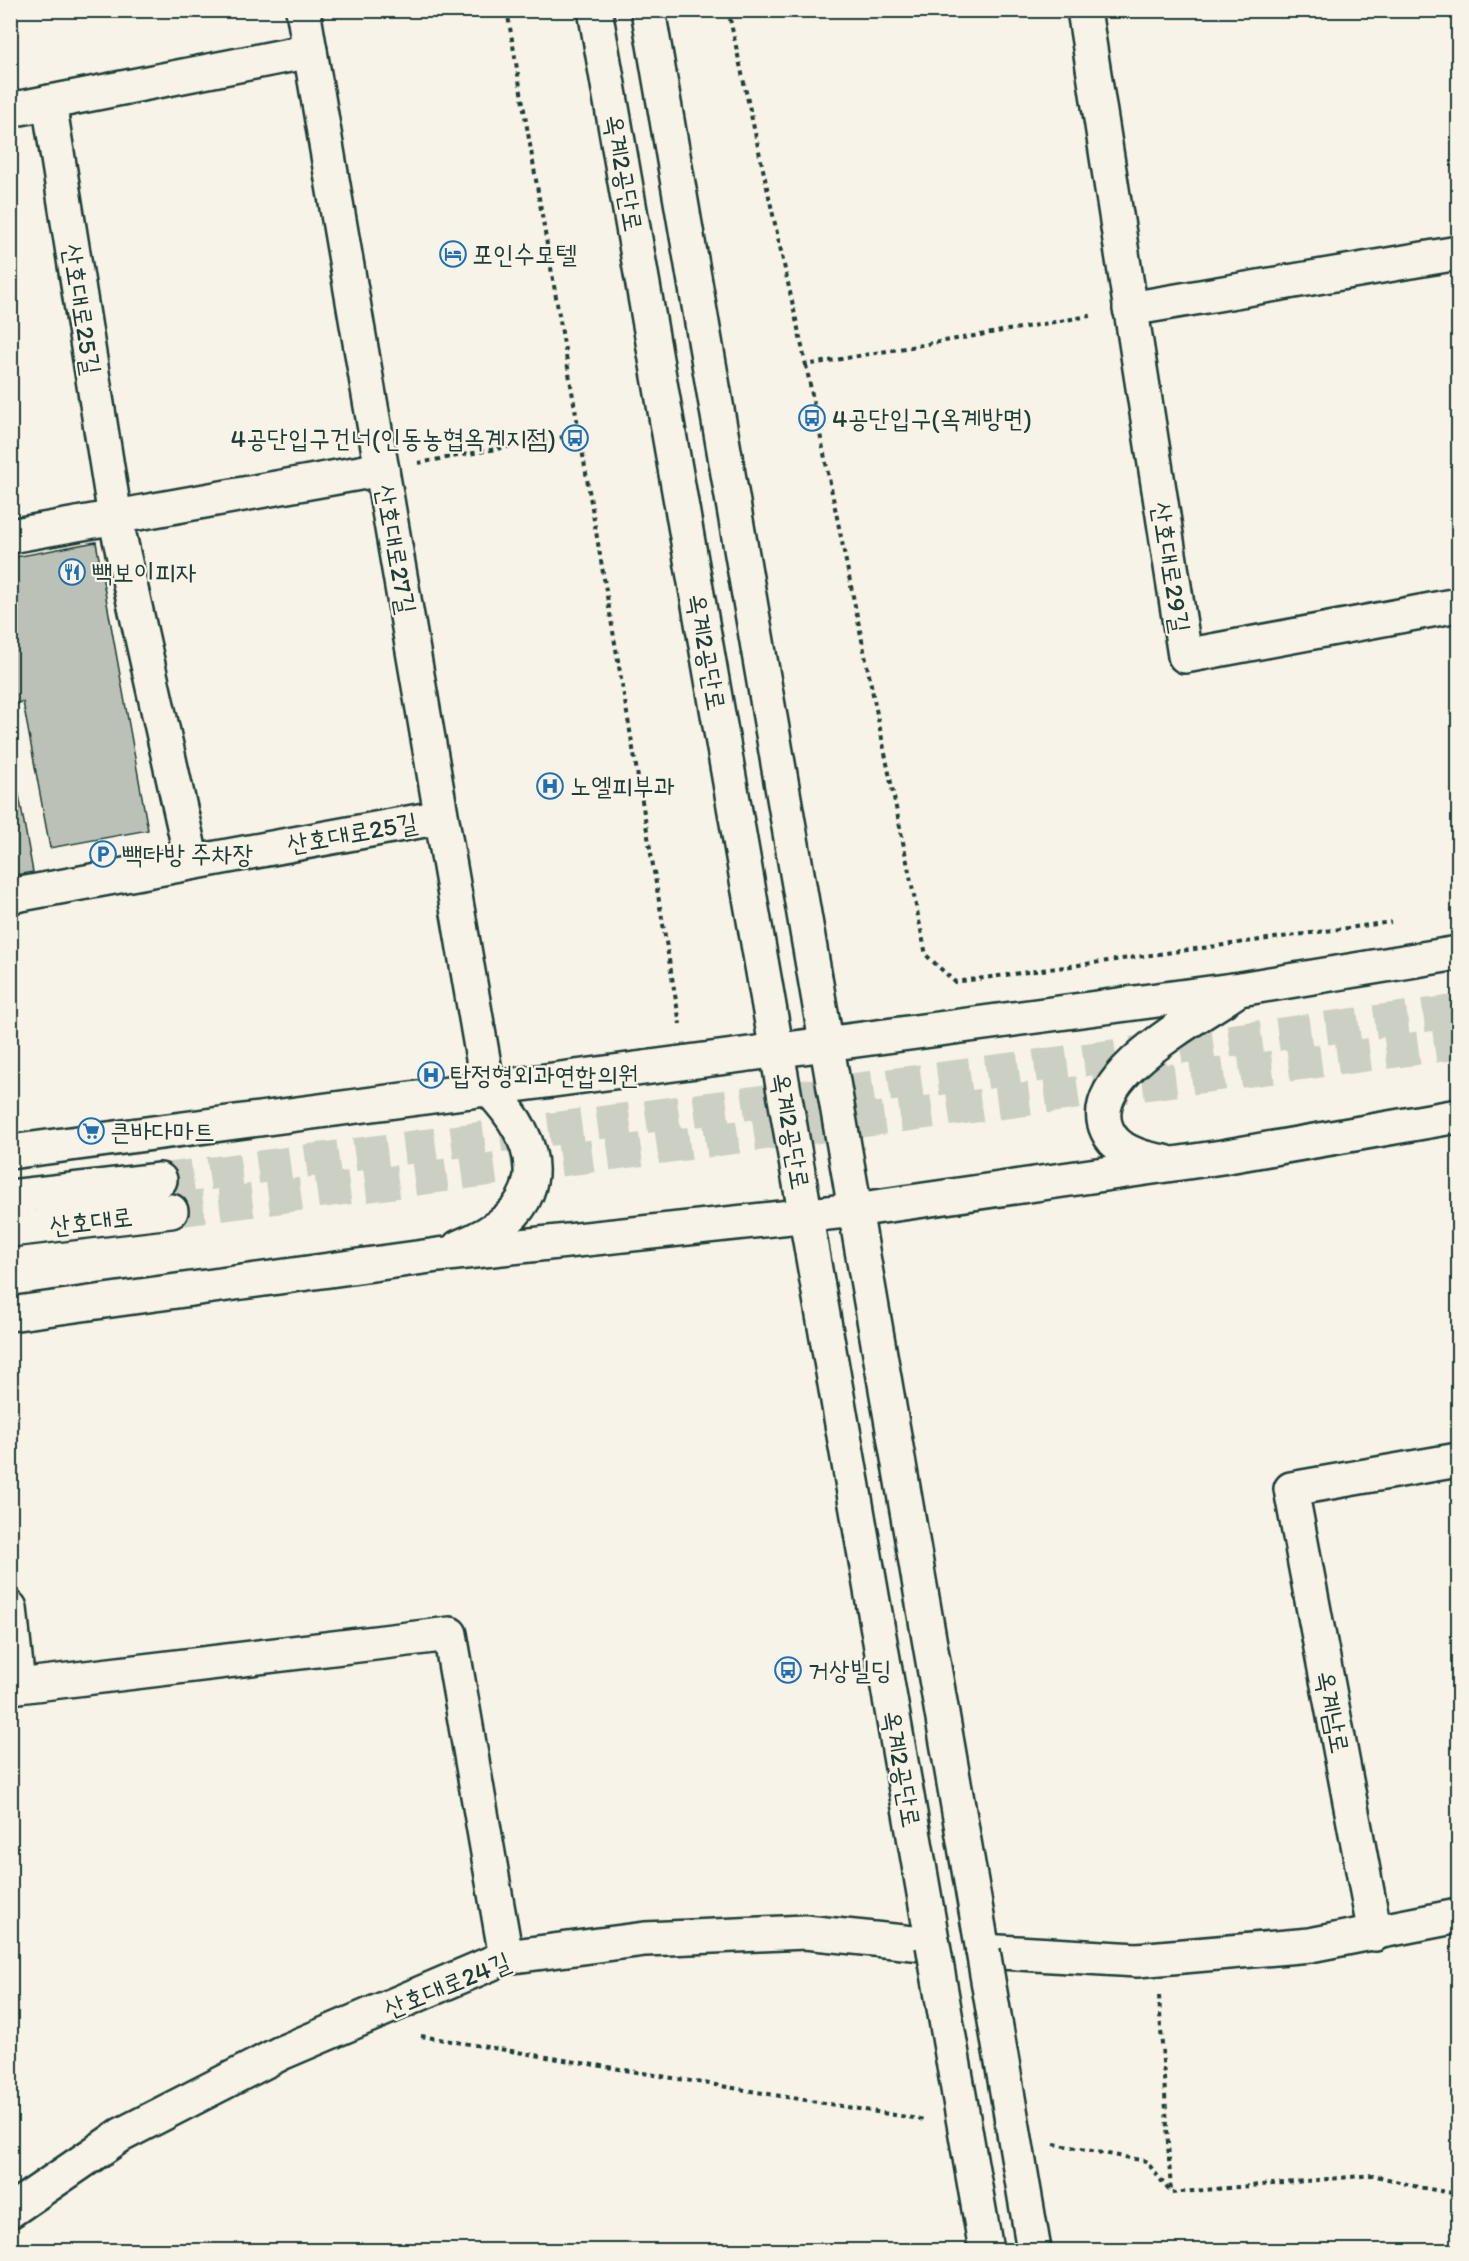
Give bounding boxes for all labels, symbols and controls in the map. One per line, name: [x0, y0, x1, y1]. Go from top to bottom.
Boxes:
street label: 옥계2공단로: [598, 112, 650, 234]
place label: 포인수모텔: [472, 238, 577, 270]
hotel icon: 포인수모텔: [438, 239, 468, 269]
street label: 산호대로25길: [56, 241, 108, 377]
place label: 4공단입구(옥계방면): [832, 402, 1032, 434]
bus stop icon: 4공단입구(옥계방면): [797, 403, 827, 433]
place label: 4공단입구건너(인동농협옥계지점): [231, 422, 556, 454]
bus stop icon: 4공단입구건너(인동농협옥계지점): [560, 423, 590, 453]
street label: 산호대로27길: [369, 482, 423, 616]
street label: 산호대로29길: [1145, 499, 1197, 635]
place label: 빽보이피자: [92, 556, 197, 588]
restaurant icon: 빽보이피자: [57, 557, 87, 587]
street label: 옥계2공단로: [681, 591, 733, 713]
place label: 노엘피부과: [570, 770, 675, 802]
hospital icon: 노엘피부과: [535, 771, 565, 801]
street label: 산호대로25길: [284, 806, 420, 860]
place label: 빽다방 주차장: [122, 838, 253, 870]
parking icon: 빽다방 주차장: [88, 839, 118, 869]
place label: 탑정형외과연합의원: [450, 1059, 638, 1091]
hospital icon: 탑정형외과연합의원: [416, 1060, 446, 1090]
street label: 옥계2공단로: [765, 1070, 817, 1192]
place label: 큰바다마트: [110, 1115, 215, 1147]
supermarket icon: 큰바다마트: [76, 1116, 106, 1146]
street label: 산호대로: [48, 1200, 134, 1242]
place label: 거상빌딩: [808, 1654, 892, 1686]
bus stop icon: 거상빌딩: [773, 1655, 803, 1685]
street label: 옥계남로: [1309, 1668, 1357, 1756]
street label: 옥계2공단로: [876, 1708, 928, 1830]
street label: 산호대로24길: [379, 1945, 515, 2025]

